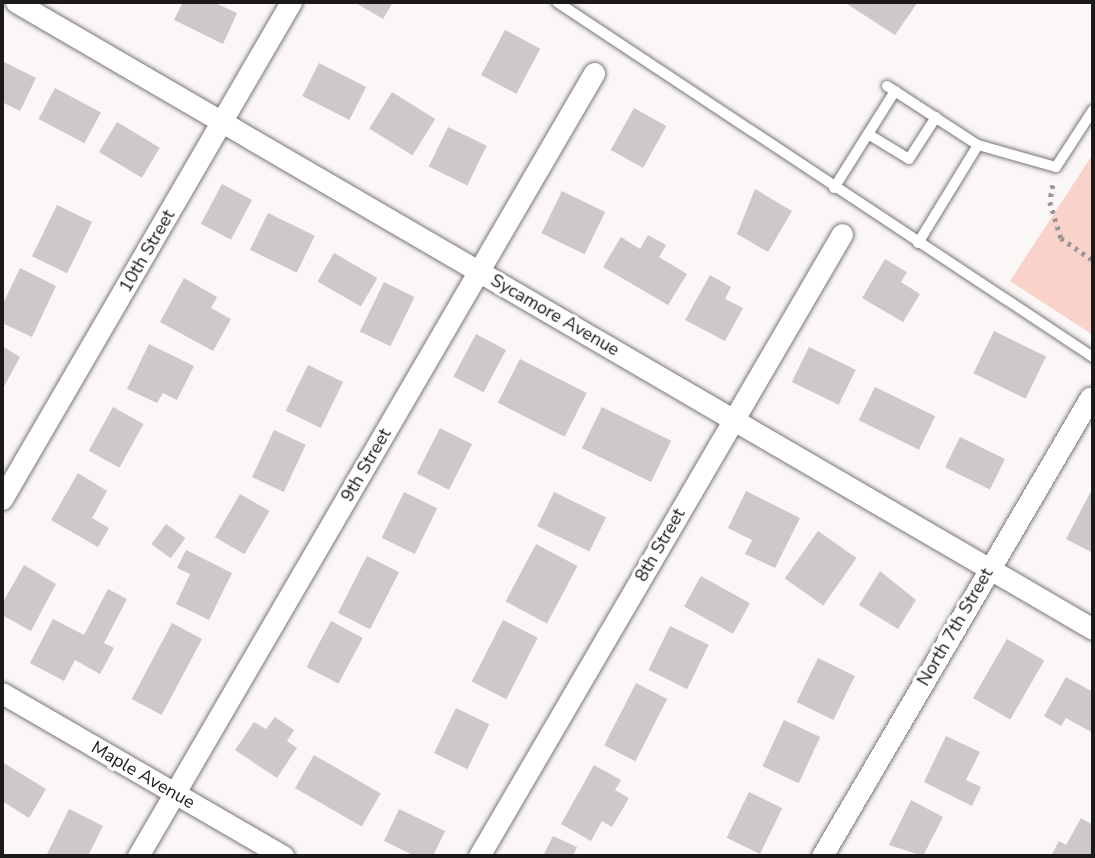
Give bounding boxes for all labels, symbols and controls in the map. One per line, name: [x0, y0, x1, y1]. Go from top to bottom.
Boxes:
street label: 10th Street: [115, 206, 179, 296]
street label: Sycamore Avenue: [487, 269, 623, 361]
street label: 9th Street: [336, 424, 396, 506]
street label: 8th Street: [630, 504, 690, 586]
street label: North 7th Street: [913, 564, 997, 690]
street label: Maple Avenue: [87, 737, 199, 813]

